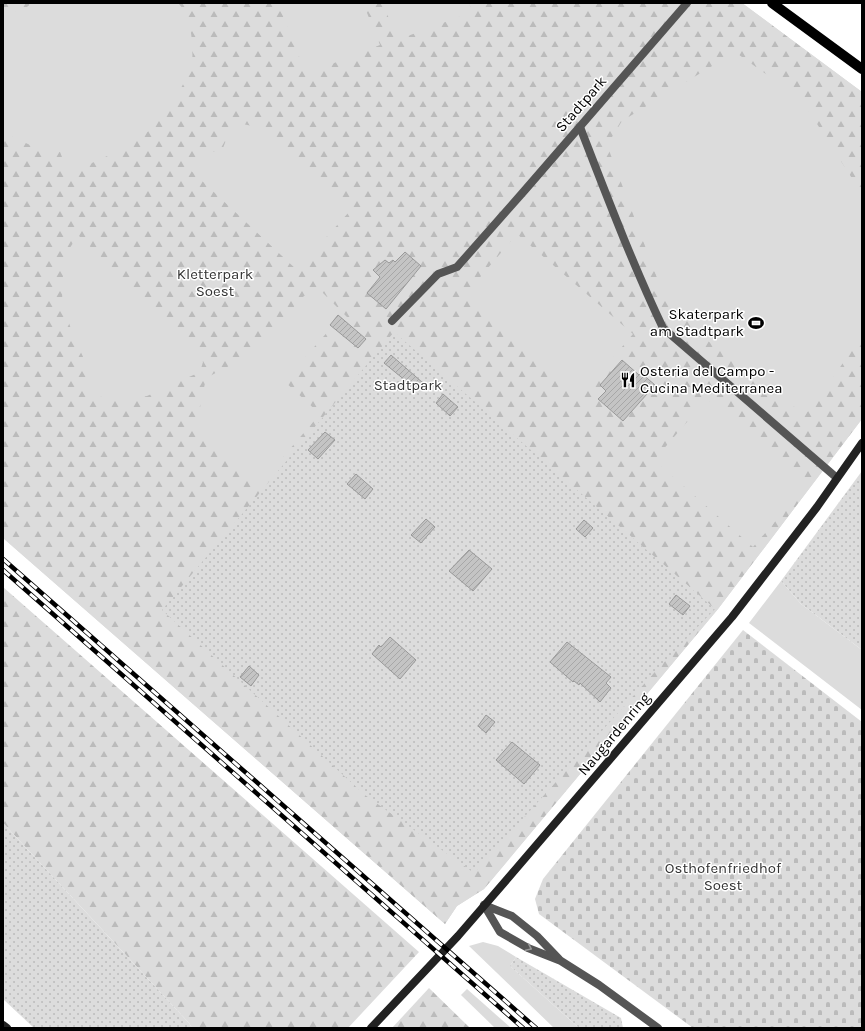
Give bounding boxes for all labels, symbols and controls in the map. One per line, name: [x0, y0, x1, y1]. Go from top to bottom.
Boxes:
street label: Stadtpark: [552, 72, 610, 136]
park label: Kletterpark Soest: [177, 265, 253, 300]
place label: Skaterpark am Stadtpark: [650, 305, 744, 340]
sports icon: Skaterpark am Stadtpark: [747, 314, 765, 332]
place label: Osteria del Campo - Cucina Mediterranea: [640, 362, 783, 397]
restaurant icon: Osteria del Campo - Cucina Mediterranea: [619, 371, 637, 389]
park label: Stadtpark: [374, 376, 442, 394]
street label: Naugardenring: [574, 688, 654, 779]
park label: Osthofenfriedhof Soest: [665, 859, 782, 894]
one-way arrow: [525, 943, 533, 951]

